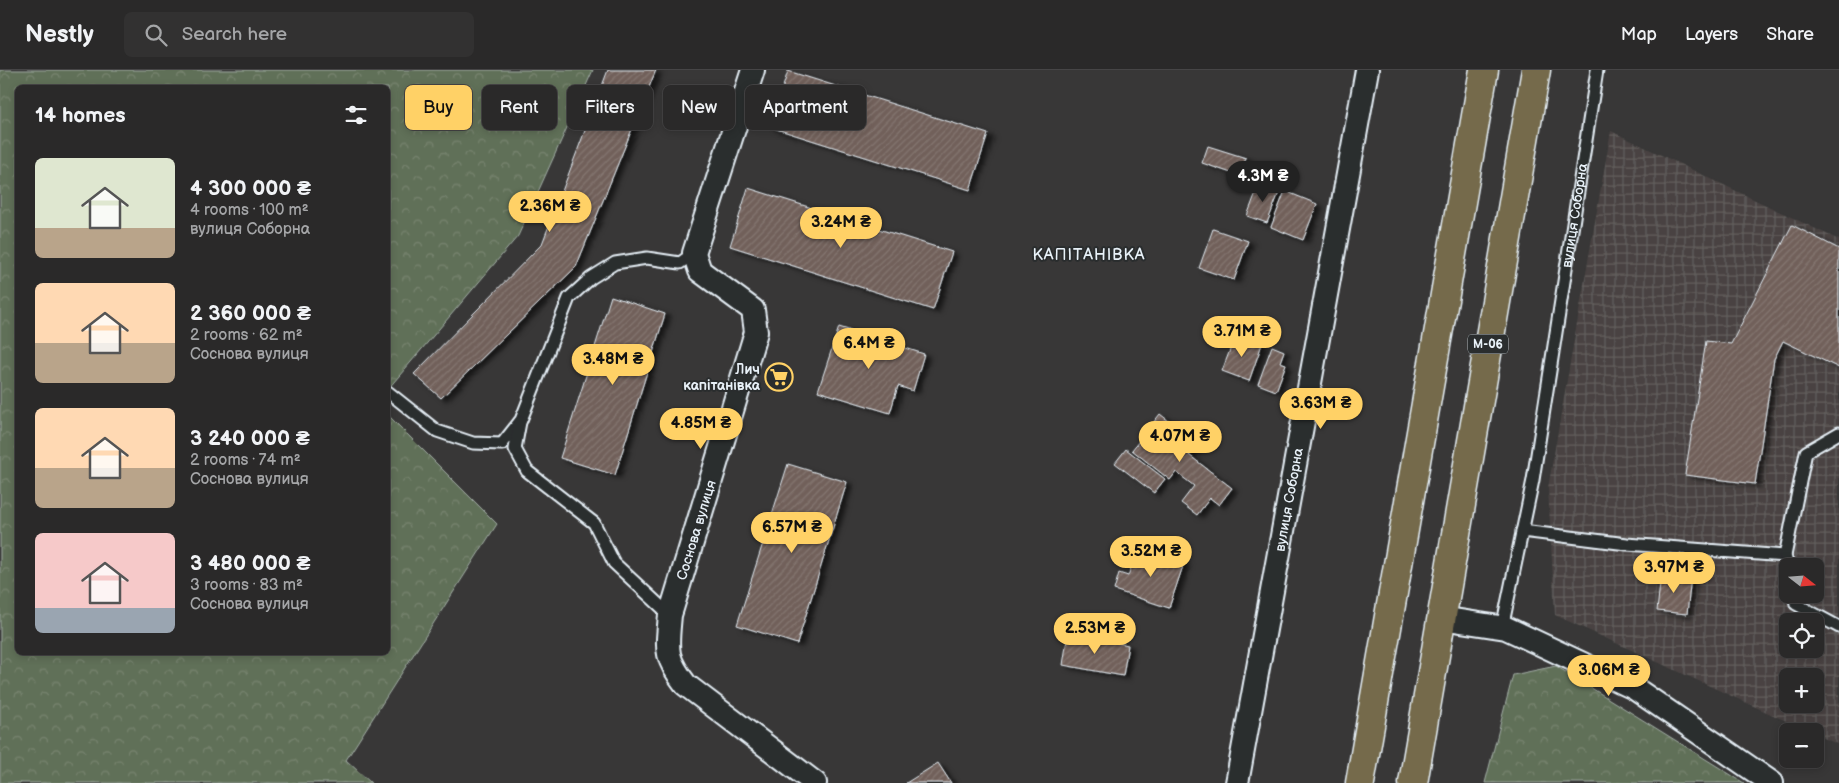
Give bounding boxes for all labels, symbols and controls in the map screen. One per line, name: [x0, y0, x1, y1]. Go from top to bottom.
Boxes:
search box: [124, 12, 474, 57]
text: Nestly: [25, 20, 94, 49]
icon: search: [142, 21, 170, 49]
text: Search here: [182, 23, 287, 46]
text: Map: [1621, 24, 1657, 45]
text: Layers: [1685, 24, 1738, 45]
text: Share: [1766, 24, 1814, 45]
chip: Buy: [405, 85, 472, 130]
chip: Rent: [482, 85, 557, 130]
chip: Filters: [567, 85, 653, 130]
chip: New: [663, 85, 735, 130]
chip: Apartment: [745, 85, 866, 130]
icon: filters: [342, 101, 370, 129]
text: 14 homes: [35, 103, 126, 128]
pin: 4.3M ₴: [1222, 160, 1304, 203]
street label: вулиця Соборна: [1558, 161, 1591, 269]
text: 4.3M ₴: [1237, 167, 1289, 186]
text: 4 300 000 ₴: [190, 176, 311, 201]
icon: home: [75, 178, 135, 238]
pin: 2.36M ₴: [504, 190, 596, 233]
text: 2.36M ₴: [520, 197, 580, 216]
text: 4 rooms · 100 m²: [190, 201, 309, 220]
pin: 3.24M ₴: [795, 206, 887, 249]
text: 3.24M ₴: [811, 213, 871, 232]
text: вулиця Соборна: [190, 220, 310, 239]
district label: КАПІТАНІВКА: [1032, 246, 1146, 265]
text: 2 360 000 ₴: [190, 301, 311, 326]
icon: home: [75, 303, 135, 363]
pin: 3.71M ₴: [1196, 316, 1288, 358]
text: 3.71M ₴: [1213, 322, 1271, 341]
text: 2 rooms · 62 m²: [190, 326, 303, 345]
pin: 6.4M ₴: [828, 328, 910, 370]
text: 6.4M ₴: [843, 334, 895, 353]
road number: М-06: [1468, 334, 1508, 354]
pin: 3.48M ₴: [567, 344, 659, 386]
text: Соснова вулиця: [190, 345, 309, 364]
text: 3.48M ₴: [583, 350, 643, 369]
place label: Лич капітанівка: [683, 361, 761, 394]
supermarket icon: Лич капітанівка: [764, 362, 794, 392]
pin: 3.63M ₴: [1275, 388, 1367, 430]
text: 3.63M ₴: [1291, 394, 1351, 413]
pin: 4.85M ₴: [655, 408, 747, 450]
text: 4.85M ₴: [671, 414, 731, 433]
pin: 4.07M ₴: [1134, 420, 1226, 463]
text: 3 240 000 ₴: [190, 426, 310, 451]
text: 4.07M ₴: [1150, 427, 1210, 446]
icon: home: [75, 428, 135, 488]
street label: вулиця Соборна: [1271, 446, 1307, 553]
text: 2 rooms · 74 m²: [190, 451, 301, 470]
text: Соснова вулиця: [190, 470, 309, 489]
street label: Соснова вулиця: [673, 478, 720, 582]
pin: 6.57M ₴: [746, 512, 838, 554]
text: 6.57M ₴: [762, 518, 822, 537]
pin: 3.52M ₴: [1105, 536, 1197, 578]
text: 3.52M ₴: [1121, 542, 1181, 561]
text: 3 480 000 ₴: [190, 551, 311, 576]
pin: 3.97M ₴: [1628, 552, 1720, 594]
icon: home: [75, 553, 135, 613]
text: 3.97M ₴: [1644, 558, 1704, 577]
north arrow: [1779, 558, 1824, 602]
map controls: [1779, 558, 1824, 768]
text: 3 rooms · 83 m²: [190, 576, 303, 595]
text: Соснова вулиця: [190, 595, 309, 614]
pin: 2.53M ₴: [1049, 612, 1141, 655]
button: locate: [1779, 613, 1824, 658]
text: 2.53M ₴: [1065, 619, 1125, 638]
pin: 3.06M ₴: [1563, 654, 1655, 697]
text: 3.06M ₴: [1578, 661, 1640, 680]
button: +: [1779, 668, 1824, 713]
button: −: [1779, 723, 1824, 768]

